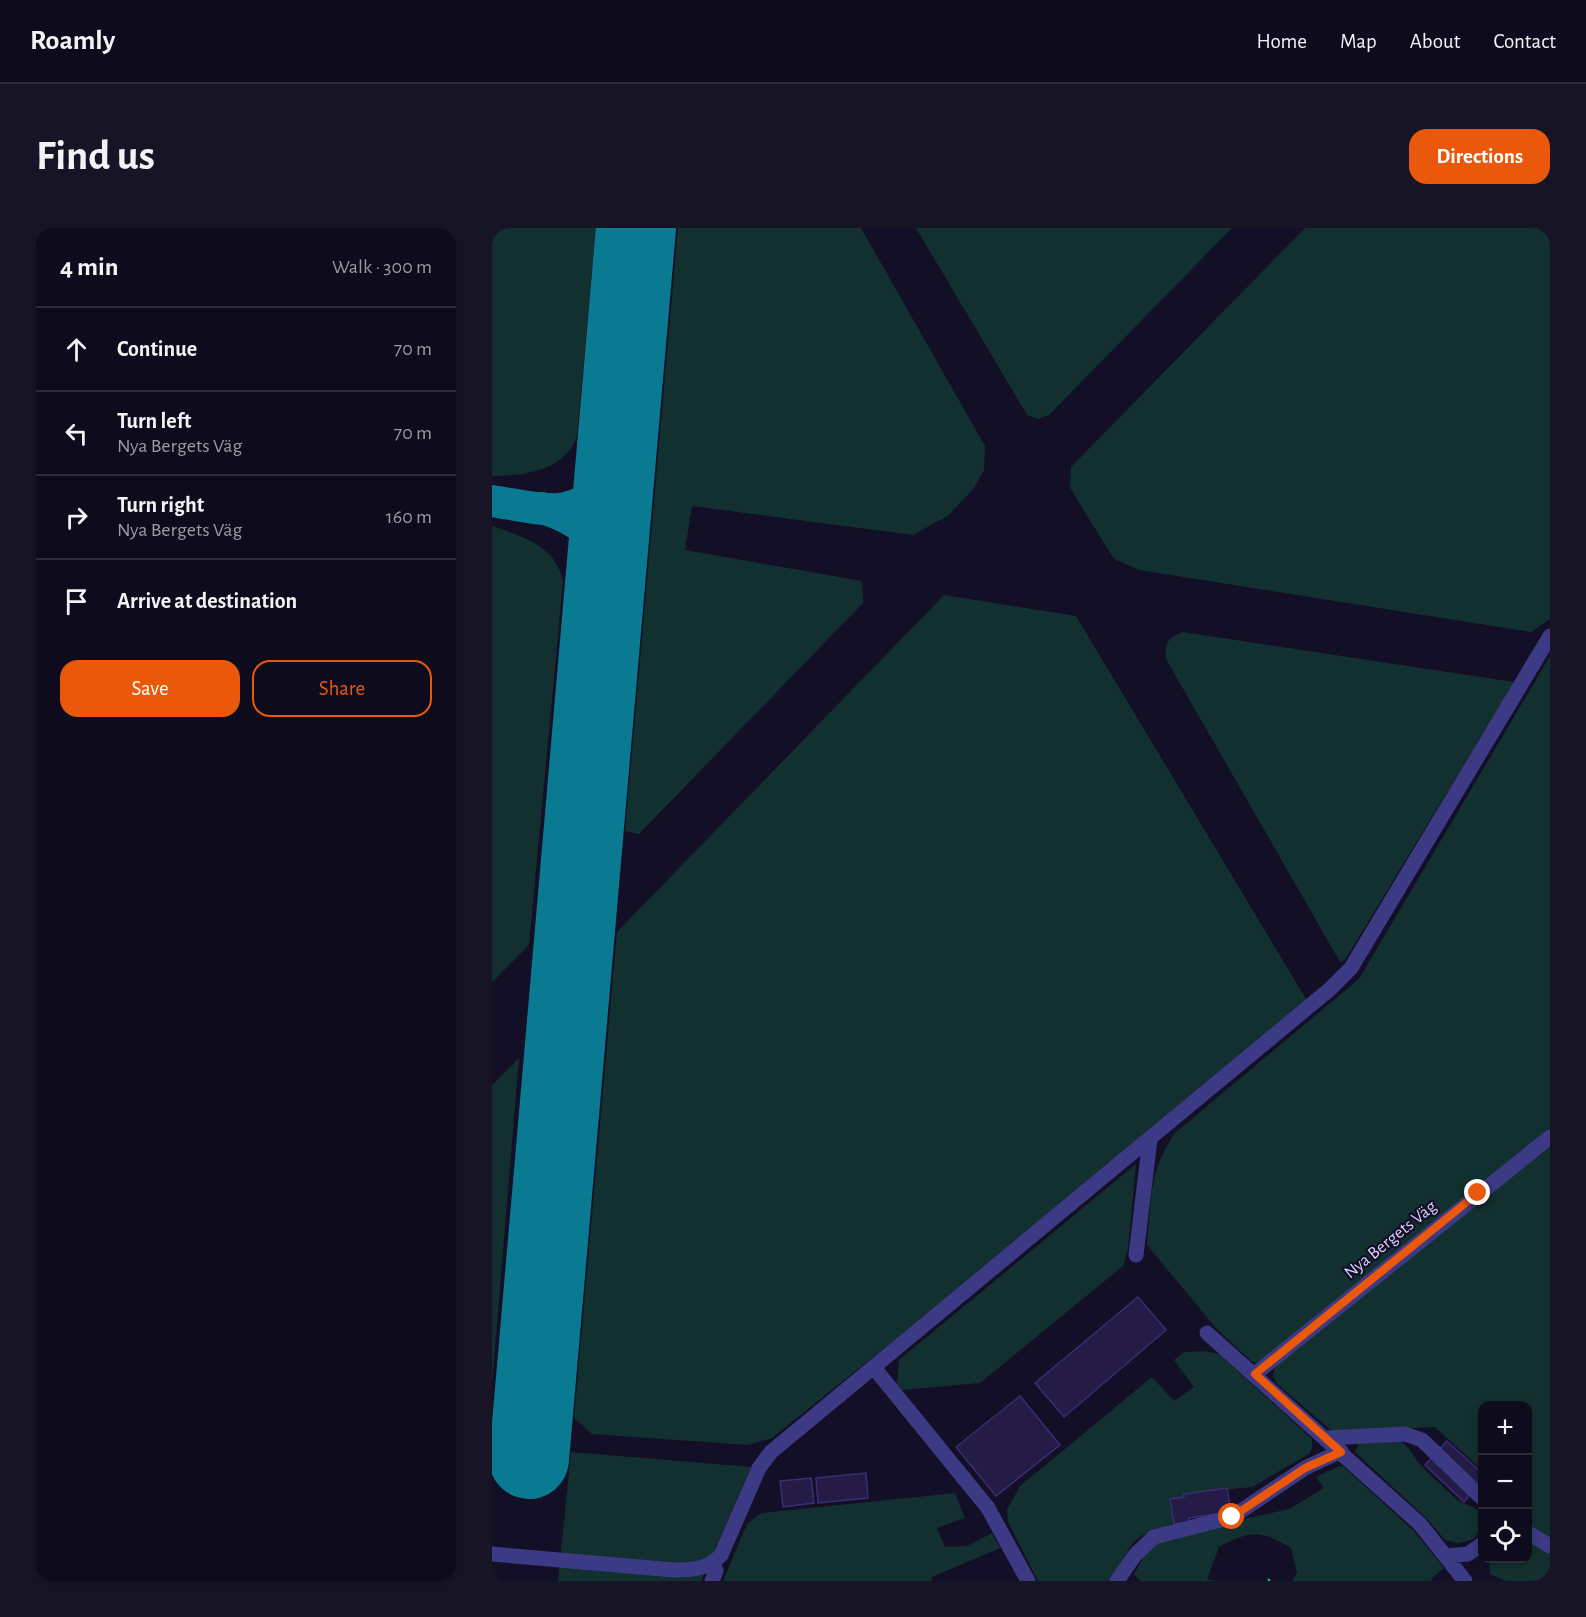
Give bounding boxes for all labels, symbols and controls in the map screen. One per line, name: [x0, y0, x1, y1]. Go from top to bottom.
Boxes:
text: Roamly: [30, 27, 115, 55]
text: Home: [1256, 31, 1307, 52]
text: Map: [1340, 31, 1377, 52]
text: About: [1410, 31, 1460, 52]
text: Contact: [1493, 31, 1556, 52]
button: Directions: [1409, 129, 1550, 184]
text: Find us: [36, 135, 155, 177]
text: 4 min: [60, 254, 119, 280]
text: Walk · 300 m: [332, 257, 432, 277]
icon: ahead: [60, 333, 93, 366]
text: Continue: [117, 338, 197, 360]
text: 70 m: [394, 339, 432, 359]
text: Turn left: [117, 410, 191, 432]
icon: left: [60, 417, 93, 450]
text: 70 m: [394, 423, 432, 443]
text: Nya Bergets Väg: [117, 436, 242, 456]
text: Turn right: [117, 494, 204, 516]
icon: right: [60, 501, 93, 534]
text: 160 m: [386, 507, 432, 527]
text: Nya Bergets Väg: [117, 520, 242, 540]
icon: arrive: [60, 585, 93, 618]
text: Arrive at destination: [117, 590, 297, 612]
button: Save: [60, 660, 240, 717]
button: Share: [252, 660, 432, 717]
route end: [1464, 1179, 1490, 1205]
street label: Nya Bergets Väg: [1341, 1197, 1440, 1282]
map controls: [1478, 1401, 1532, 1563]
button: +: [1478, 1401, 1532, 1455]
button: −: [1478, 1455, 1532, 1509]
route start: [1218, 1503, 1244, 1529]
button: locate: [1478, 1509, 1532, 1563]

